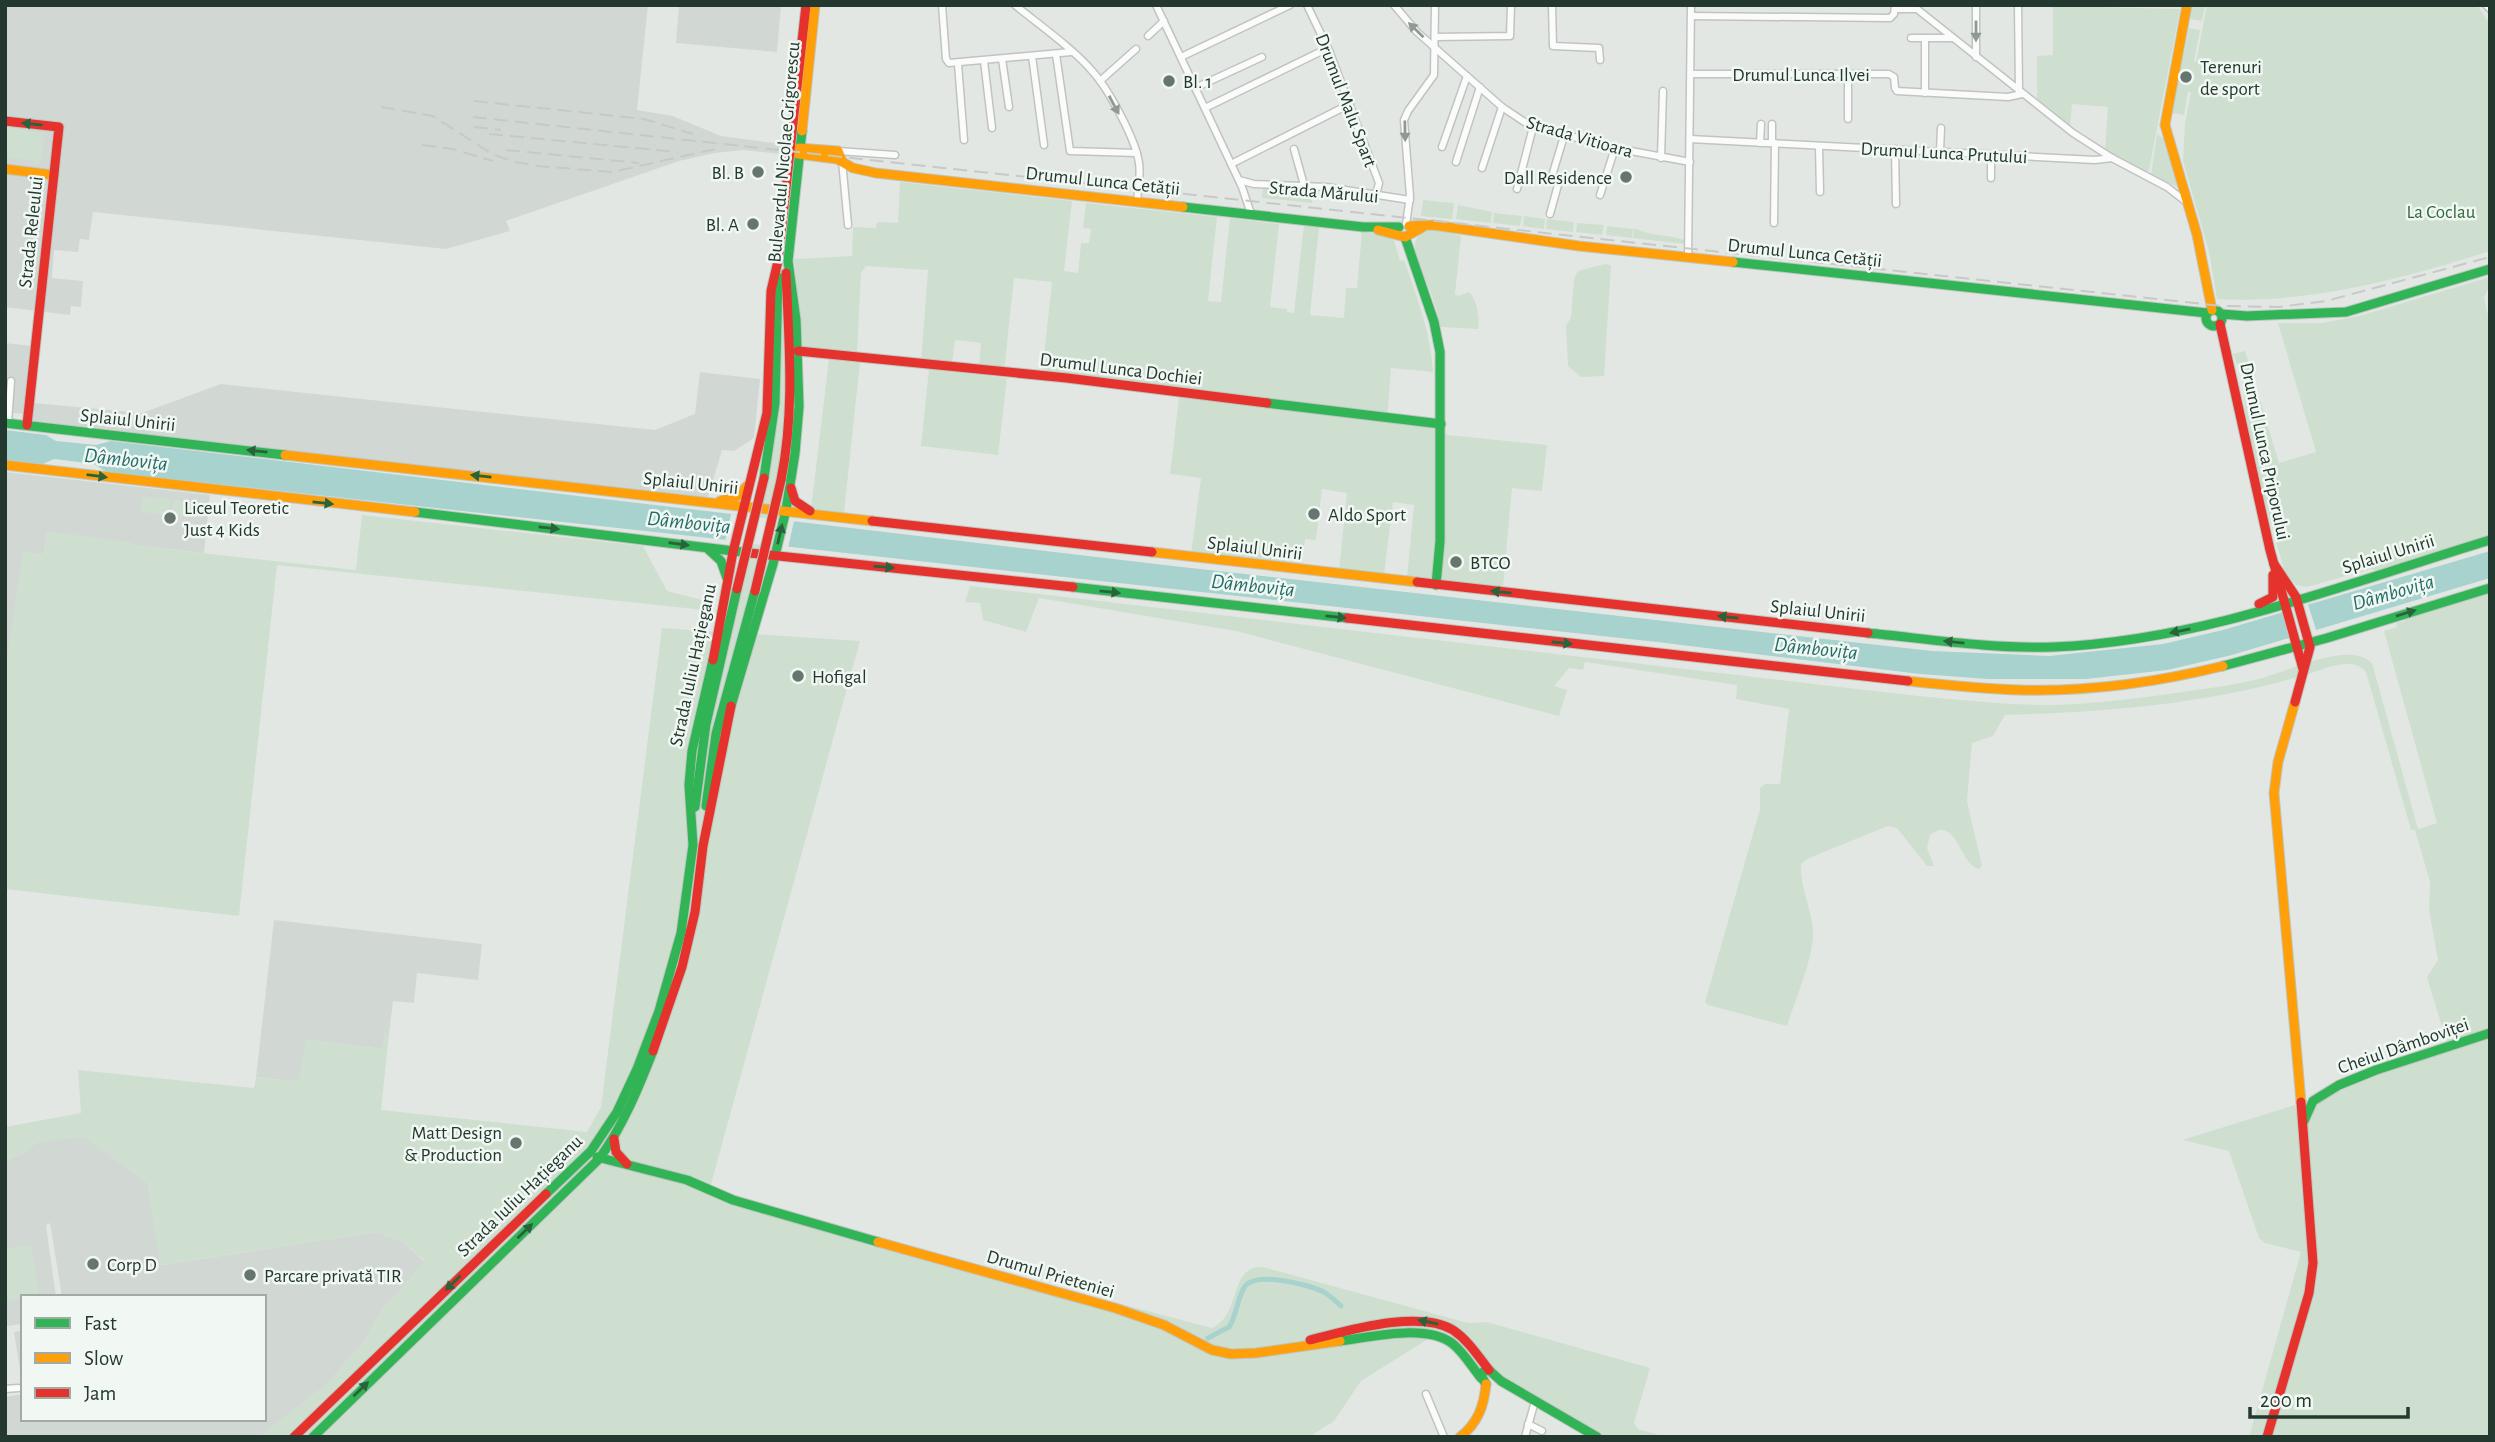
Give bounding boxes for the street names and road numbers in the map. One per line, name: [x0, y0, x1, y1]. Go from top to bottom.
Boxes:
street label: Drumul Malu Spart: [1311, 31, 1380, 170]
street label: Bulevardul Nicolae Grigorescu: [765, 41, 804, 263]
street label: Drumul Lunca Ilvei: [1732, 66, 1870, 85]
street label: Strada Vitioara: [1524, 113, 1635, 162]
street label: Drumul Lunca Prutului: [1860, 140, 2028, 167]
street label: Drumul Lunca Cetății: [1025, 164, 1181, 200]
street label: Strada Releului: [16, 175, 47, 289]
street label: Strada Mărului: [1268, 178, 1379, 207]
street label: Drumul Lunca Cetății: [1727, 236, 1883, 272]
street label: Drumul Lunca Dochiei: [1038, 350, 1203, 389]
street label: Drumul Lunca Priporului: [2236, 361, 2293, 542]
street label: Splaiul Unirii: [79, 406, 176, 435]
street label: Splaiul Unirii: [642, 469, 739, 498]
street label: Splaiul Unirii: [2340, 531, 2437, 577]
street label: Splaiul Unirii: [1206, 533, 1303, 564]
street label: Strada Iuliu Hațieganu: [667, 582, 721, 749]
street label: Splaiul Unirii: [1769, 597, 1866, 626]
street label: Cheiul Dâmboviței: [2335, 1015, 2472, 1079]
street label: Strada Iuliu Hațieganu: [454, 1131, 587, 1261]
street label: Drumul Prieteniei: [984, 1247, 1117, 1302]

